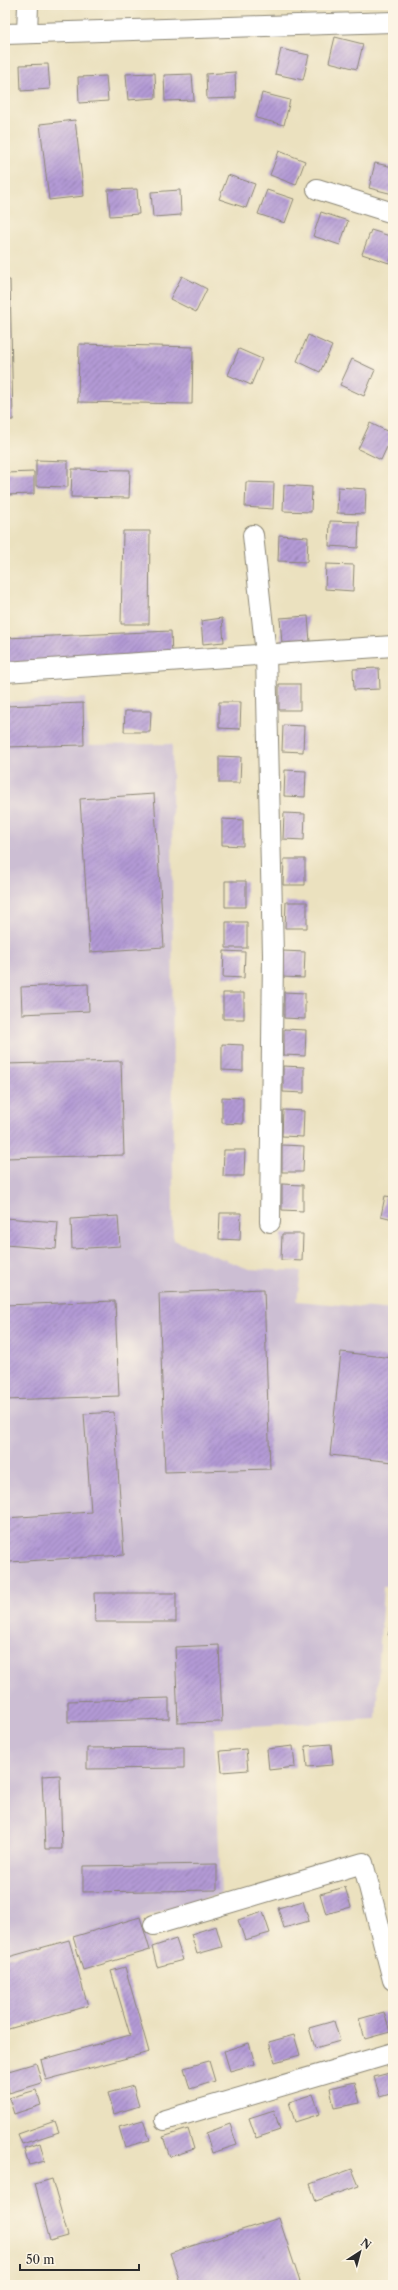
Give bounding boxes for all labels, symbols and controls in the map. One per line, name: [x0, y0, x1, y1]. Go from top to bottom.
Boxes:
north arrow: [340, 2232, 380, 2272]
text: N: [358, 2235, 374, 2253]
scale bar: [20, 2246, 139, 2272]
text: 50 m: [26, 2252, 55, 2267]

